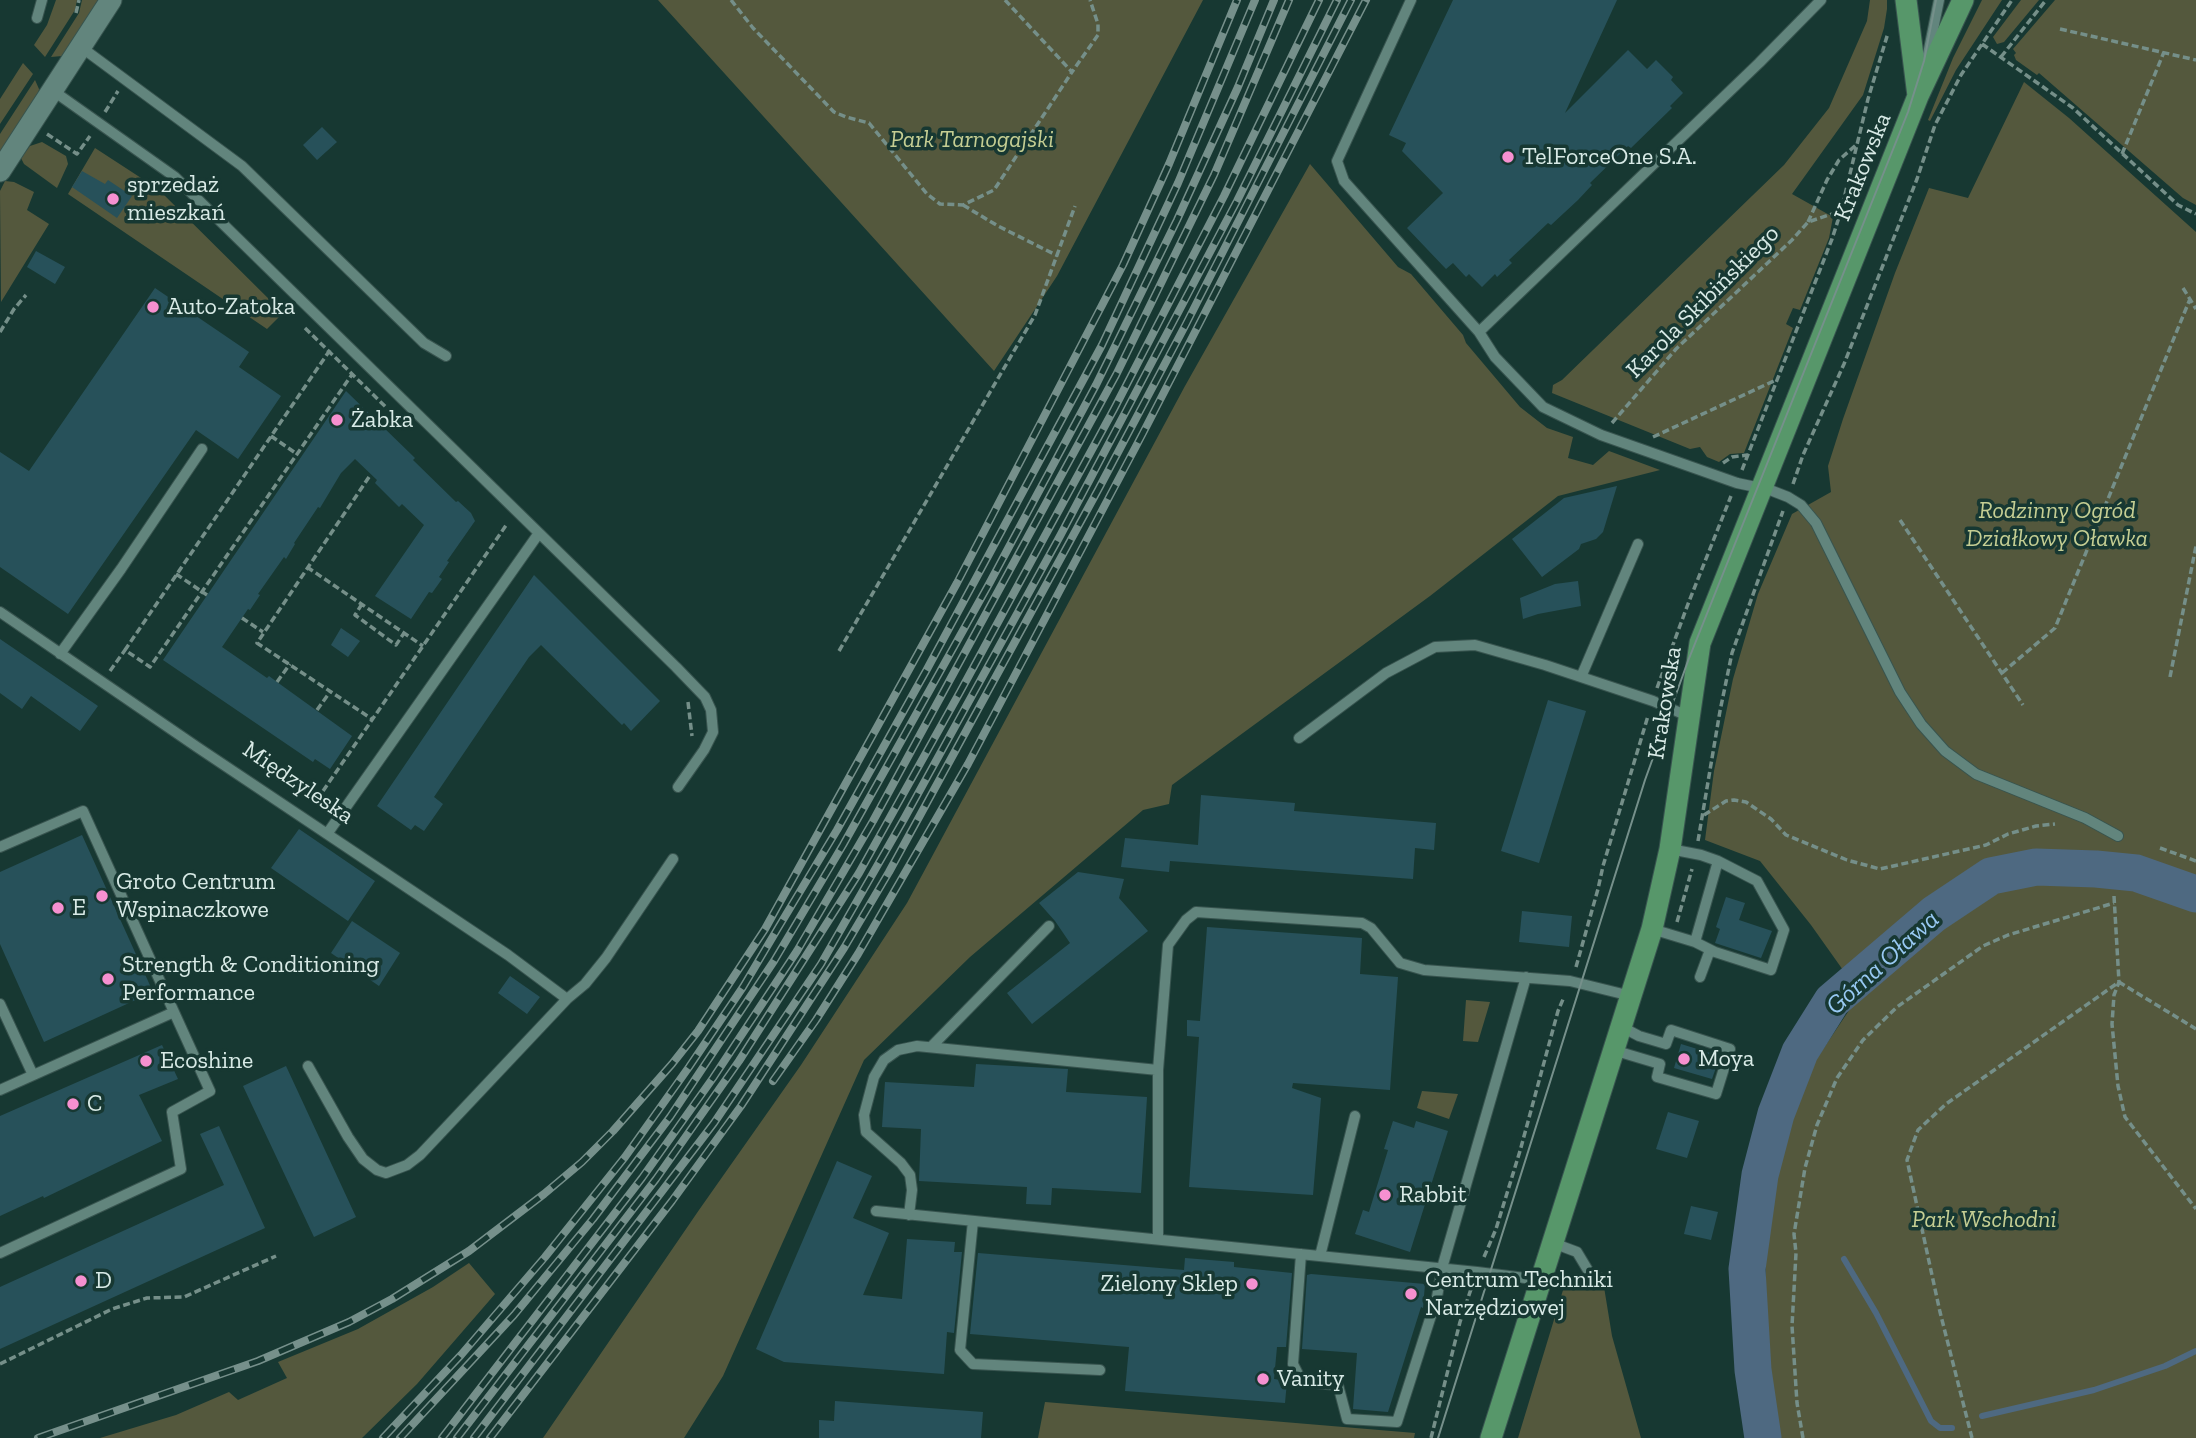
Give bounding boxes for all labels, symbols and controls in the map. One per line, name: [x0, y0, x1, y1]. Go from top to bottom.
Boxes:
street label: Krakowska: [1828, 109, 1898, 225]
park label: Park Tarnogajski: [890, 126, 1054, 154]
place label: TelForceOne S.A.: [1522, 143, 1697, 171]
marker: TelForceOne S.A.: [1500, 149, 1516, 165]
place label: sprzedaż mieszkań: [127, 171, 225, 227]
marker: sprzedaż mieszkań: [105, 191, 121, 207]
street label: Karola Skibińskiego: [1620, 219, 1786, 385]
place label: Auto-Zatoka: [167, 293, 295, 321]
marker: Auto-Zatoka: [145, 299, 161, 315]
place label: Żabka: [351, 406, 413, 434]
marker: Żabka: [329, 412, 345, 428]
park label: Rodzinny Ogród Działkowy Oławka: [1966, 497, 2148, 553]
street label: Krakowska: [1642, 644, 1688, 762]
street label: Międzyleska: [237, 735, 359, 831]
place label: Groto Centrum Wspinaczkowe: [116, 868, 275, 924]
marker: Groto Centrum Wspinaczkowe: [94, 888, 110, 904]
place label: E: [72, 894, 86, 922]
marker: E: [50, 900, 66, 916]
water label: Górna Oława: [1820, 904, 1946, 1022]
place label: Strength & Conditioning Performance: [122, 951, 379, 1007]
marker: Strength & Conditioning Performance: [100, 971, 116, 987]
place label: Moya: [1698, 1045, 1754, 1073]
place label: Ecoshine: [160, 1047, 253, 1075]
marker: Moya: [1676, 1051, 1692, 1067]
marker: Ecoshine: [138, 1053, 154, 1069]
place label: C: [87, 1090, 103, 1118]
marker: C: [65, 1096, 81, 1112]
place label: Rabbit: [1399, 1181, 1467, 1209]
marker: Rabbit: [1377, 1187, 1393, 1203]
park label: Park Wschodni: [1911, 1206, 2057, 1234]
place label: Centrum Techniki Narzędziowej: [1425, 1266, 1613, 1322]
place label: D: [95, 1267, 112, 1295]
place label: Zielony Sklep: [1100, 1270, 1238, 1298]
marker: D: [73, 1273, 89, 1289]
marker: Zielony Sklep: [1244, 1276, 1260, 1292]
marker: Centrum Techniki Narzędziowej: [1403, 1286, 1419, 1302]
place label: Vanity: [1277, 1365, 1344, 1393]
marker: Vanity: [1255, 1371, 1271, 1387]

